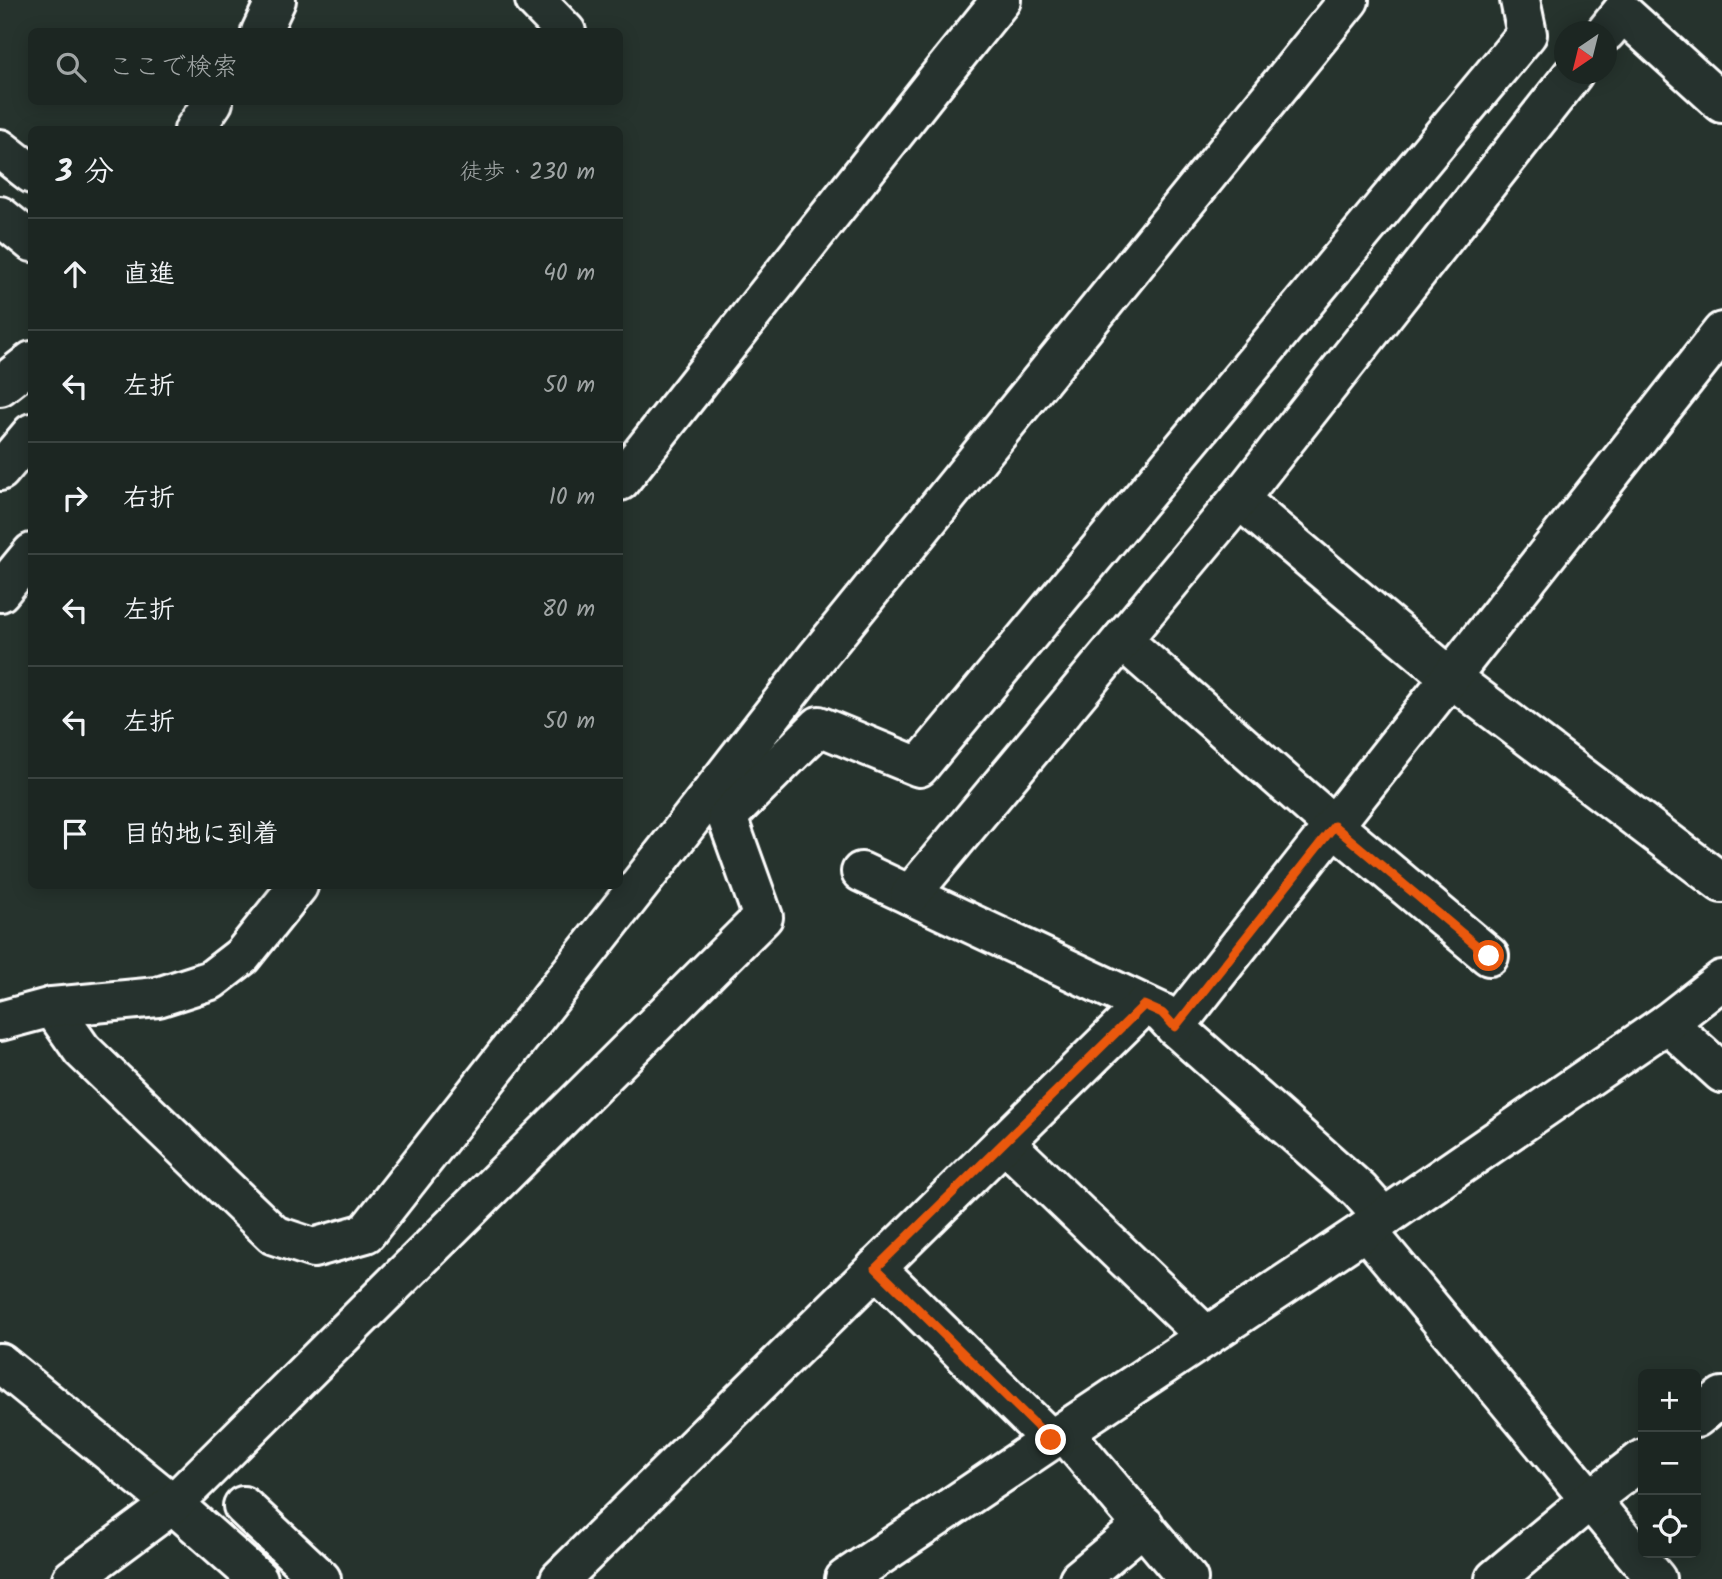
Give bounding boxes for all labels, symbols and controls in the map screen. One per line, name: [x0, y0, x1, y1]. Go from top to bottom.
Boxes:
north arrow: [1554, 21, 1617, 84]
search box: [28, 28, 623, 105]
text: ここで検索: [108, 47, 238, 89]
icon: search: [52, 48, 90, 86]
text: 3 分: [56, 149, 114, 197]
text: 徒歩 · 230 m: [460, 155, 595, 191]
text: 直進: [123, 254, 175, 296]
icon: ahead: [56, 255, 94, 293]
text: 40 m: [543, 256, 595, 292]
text: 左折: [123, 366, 175, 408]
icon: left: [56, 367, 94, 405]
text: 50 m: [544, 368, 595, 404]
text: 右折: [123, 478, 175, 520]
icon: right: [56, 479, 94, 517]
text: 10 m: [549, 480, 595, 516]
text: 左折: [123, 590, 175, 632]
icon: left: [56, 591, 94, 629]
text: 80 m: [542, 592, 595, 628]
text: 左折: [123, 702, 175, 744]
icon: left: [56, 703, 94, 741]
text: 50 m: [544, 704, 595, 740]
text: 目的地に到着: [123, 814, 279, 856]
icon: arrive: [56, 815, 94, 853]
route start: [1473, 940, 1504, 971]
map controls: [1638, 1369, 1701, 1558]
button: +: [1638, 1369, 1701, 1432]
route end: [1035, 1424, 1066, 1455]
button: −: [1638, 1432, 1701, 1495]
button: locate: [1638, 1495, 1701, 1558]

